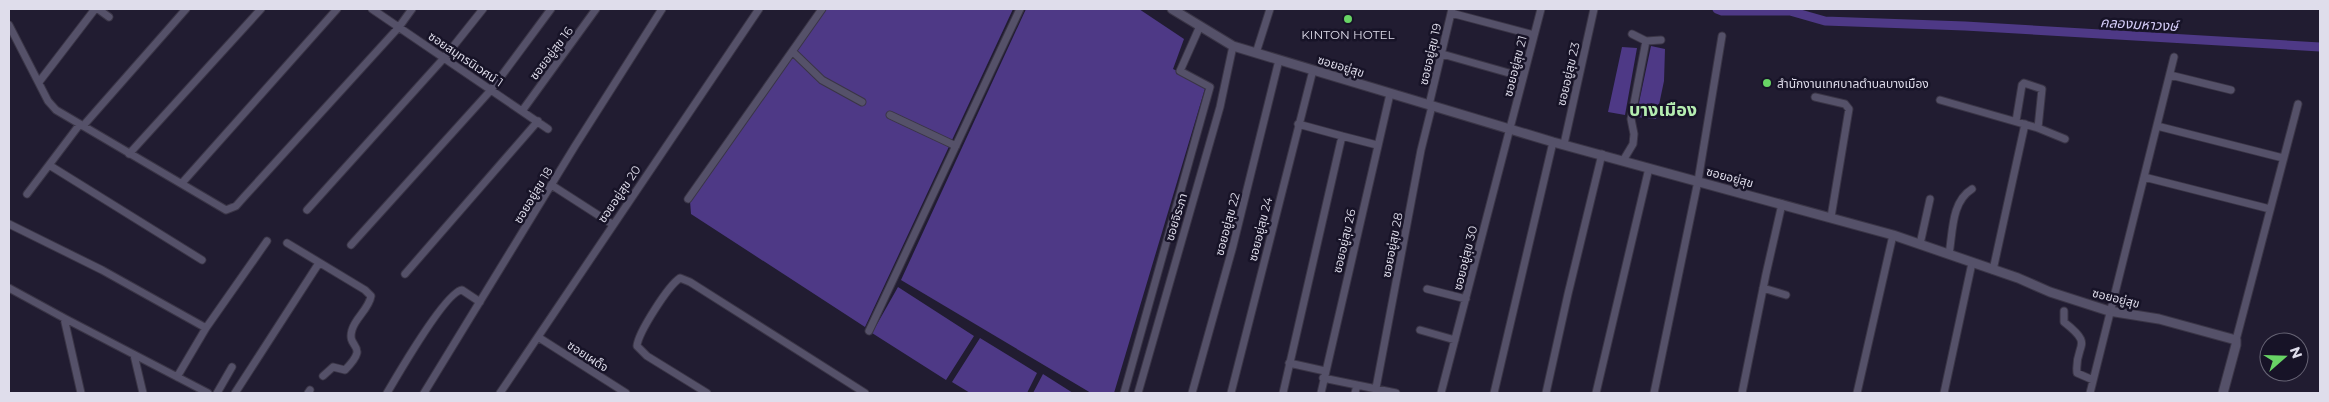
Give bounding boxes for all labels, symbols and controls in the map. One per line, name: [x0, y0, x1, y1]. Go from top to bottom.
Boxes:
marker: KINTON HOTEL: [1342, 13, 1354, 25]
water label: คลองมหาวงษ์: [2100, 13, 2181, 35]
street label: ซอยอยู่สุข 19: [1416, 22, 1444, 86]
street label: ซอยอยู่สุข 16: [526, 23, 576, 83]
place label: KINTON HOTEL: [1301, 27, 1395, 42]
street label: ซอยสมุทรนิเวศน์ 1: [426, 28, 506, 90]
street label: ซอยอยู่สุข 21: [1500, 34, 1530, 98]
street label: ซอยอยู่สุข 23: [1553, 40, 1583, 107]
street label: ซอยอยู่สุข: [1316, 52, 1366, 80]
place label: สำนักงานเทศบาลตำบลบางเมือง: [1777, 76, 1929, 91]
marker: สำนักงานเทศบาลตำบลบางเมือง: [1761, 77, 1773, 89]
district label: บางเมือง: [1629, 99, 1697, 121]
street label: ซอยอยู่สุข 20: [594, 162, 644, 226]
street label: ซอยอยู่สุข 18: [510, 164, 556, 226]
street label: ซอยอยู่สุข: [1705, 164, 1755, 190]
street label: ซอยจิระภา: [1162, 191, 1190, 243]
street label: ซอยอยู่สุข 22: [1211, 191, 1243, 257]
street label: ซอยอยู่สุข 24: [1245, 195, 1275, 263]
street label: ซอยอยู่สุข 26: [1329, 207, 1359, 275]
street label: ซอยอยู่สุข 28: [1378, 211, 1406, 279]
street label: ซอยอยู่สุข 30: [1450, 224, 1480, 292]
street label: ซอยอยู่สุข: [2091, 285, 2141, 311]
north arrow: [2259, 332, 2309, 382]
street label: ซอยเผด็จ: [565, 337, 611, 375]
text: N: [2286, 344, 2307, 361]

